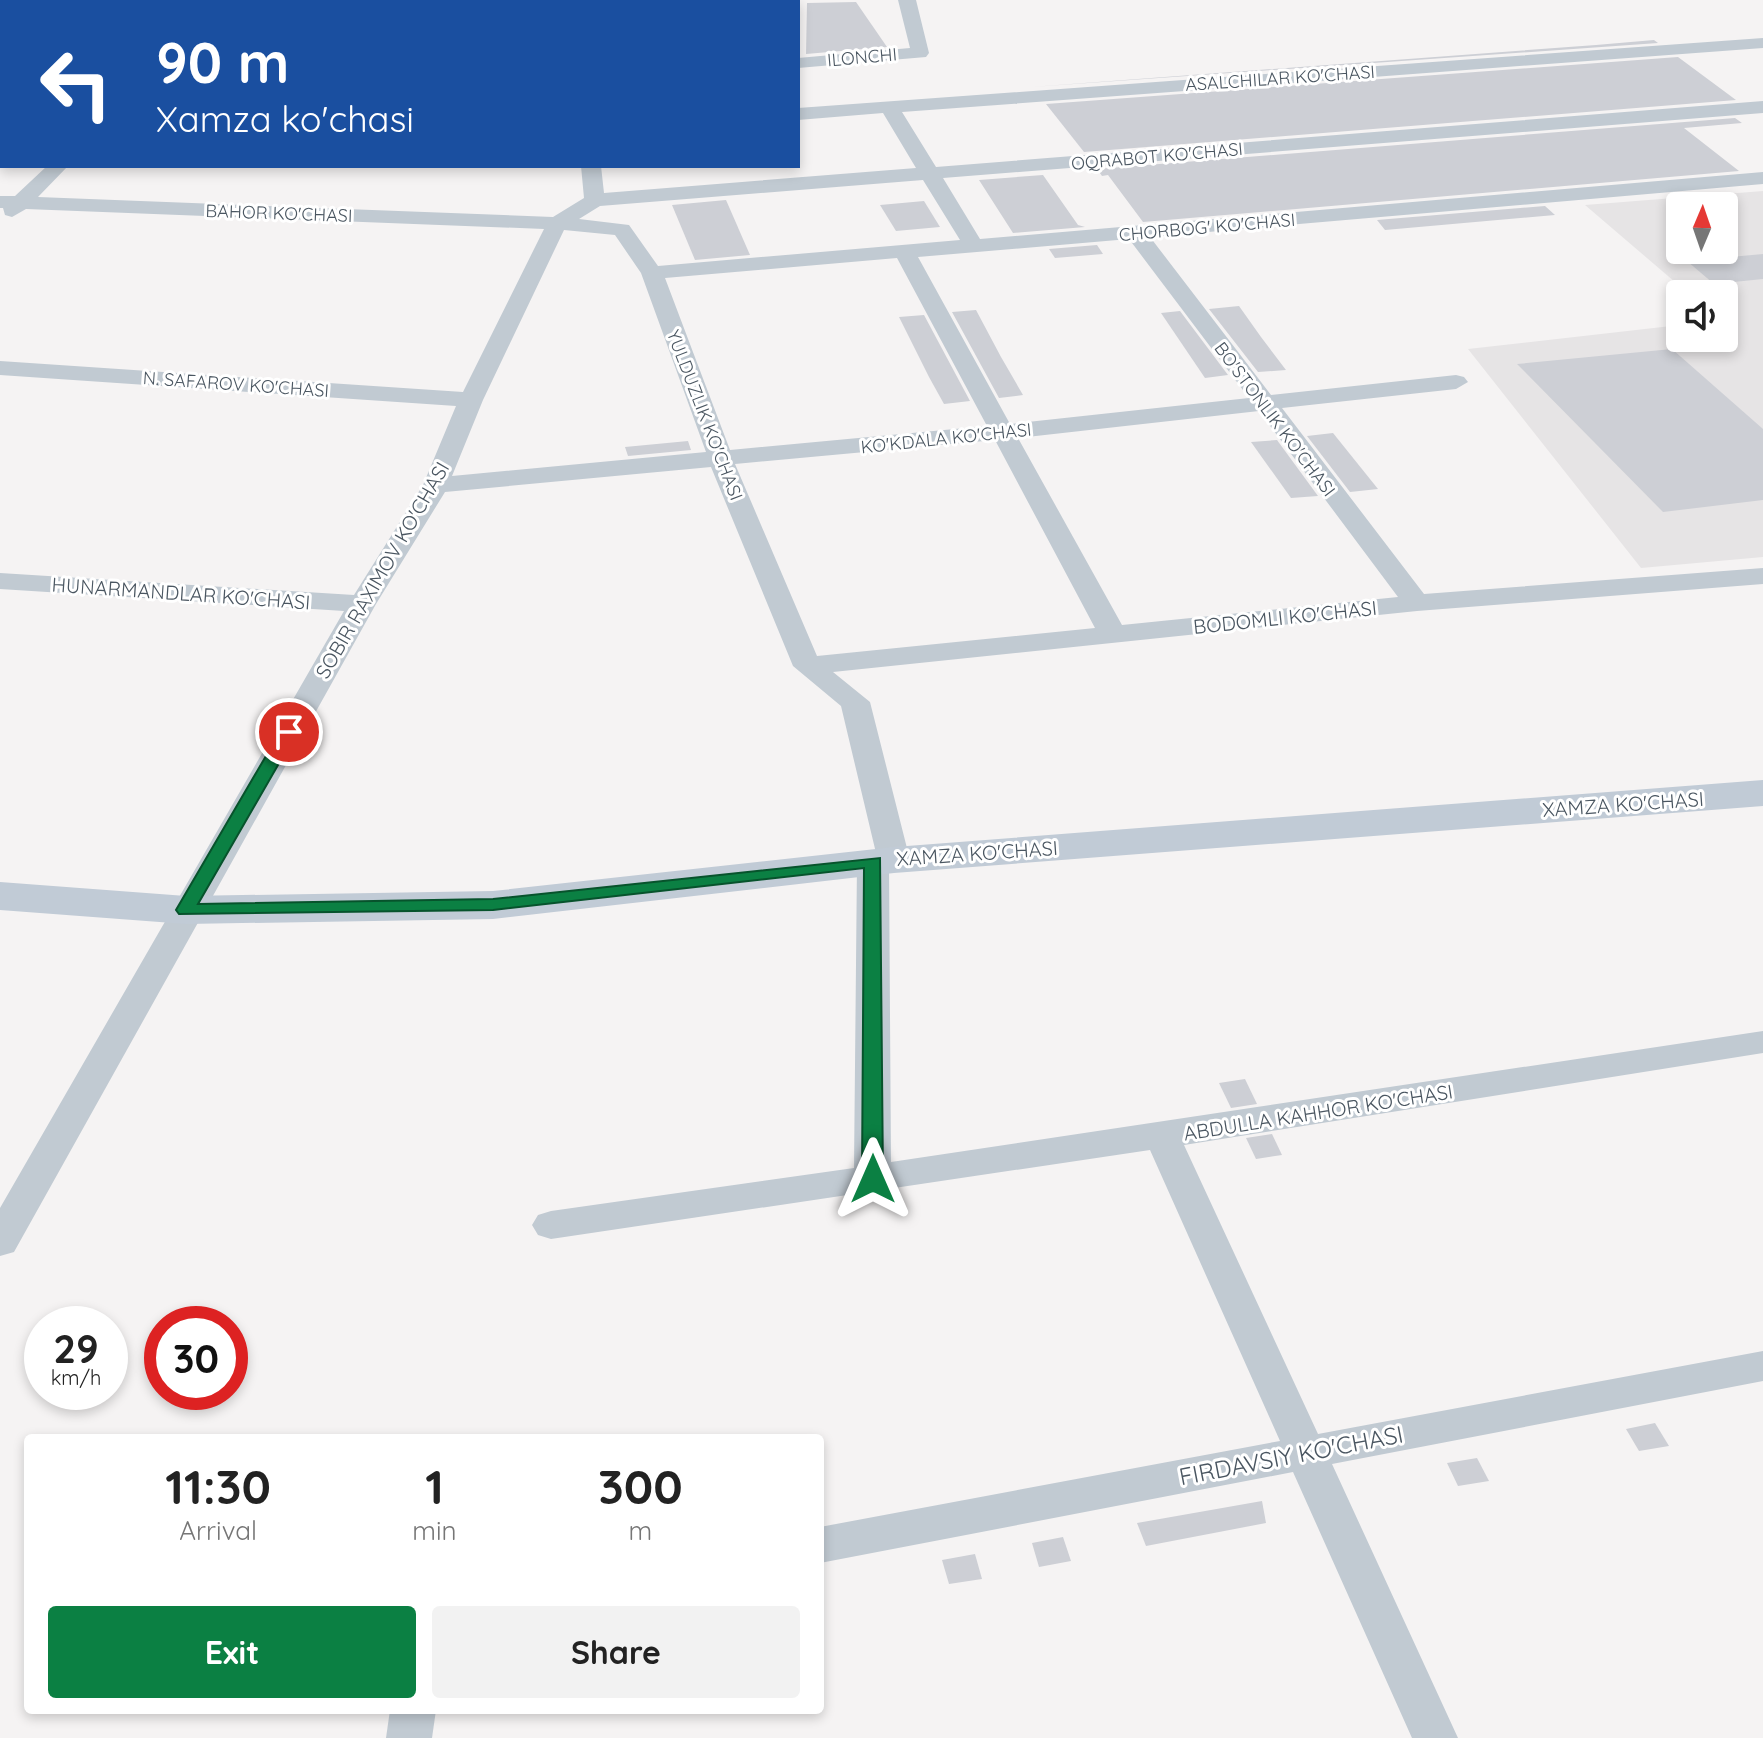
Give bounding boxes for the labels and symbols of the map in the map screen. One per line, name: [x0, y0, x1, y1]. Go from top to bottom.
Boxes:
street label: ILONCHI: [826, 42, 898, 72]
street label: ASALCHILAR KO'CHASI: [1184, 60, 1376, 96]
street label: OQRABOT KO'CHASI: [1070, 137, 1244, 175]
north arrow: [1666, 192, 1738, 264]
street label: BAHOR KO'CHASI: [205, 199, 353, 227]
street label: CHORBOG' KO'CHASI: [1118, 208, 1296, 246]
street label: YULDUZLIK KO'CHASI: [662, 327, 748, 503]
street label: BO'STONLIK KO'CHASI: [1209, 337, 1341, 501]
street label: N. SAFAROV KO'CHASI: [142, 366, 330, 402]
street label: KO'KDALA KO'CHASI: [860, 418, 1032, 458]
street label: SOBIR RAXIMOV KO'CHASI: [310, 457, 454, 683]
street label: HUNARMANDLAR KO'CHASI: [51, 571, 311, 615]
street label: BODOMLI KO'CHASI: [1192, 595, 1378, 639]
pin: [255, 698, 323, 766]
street label: XAMZA KO'CHASI: [1542, 786, 1704, 822]
street label: XAMZA KO'CHASI: [896, 835, 1058, 871]
street label: ABDULLA KAHHOR KO'CHASI: [1182, 1078, 1454, 1146]
position arrow: [831, 1137, 915, 1221]
speed limit sign: 30: [144, 1306, 248, 1410]
street label: FIRDAVSIY KO'CHASI: [1176, 1419, 1406, 1491]

